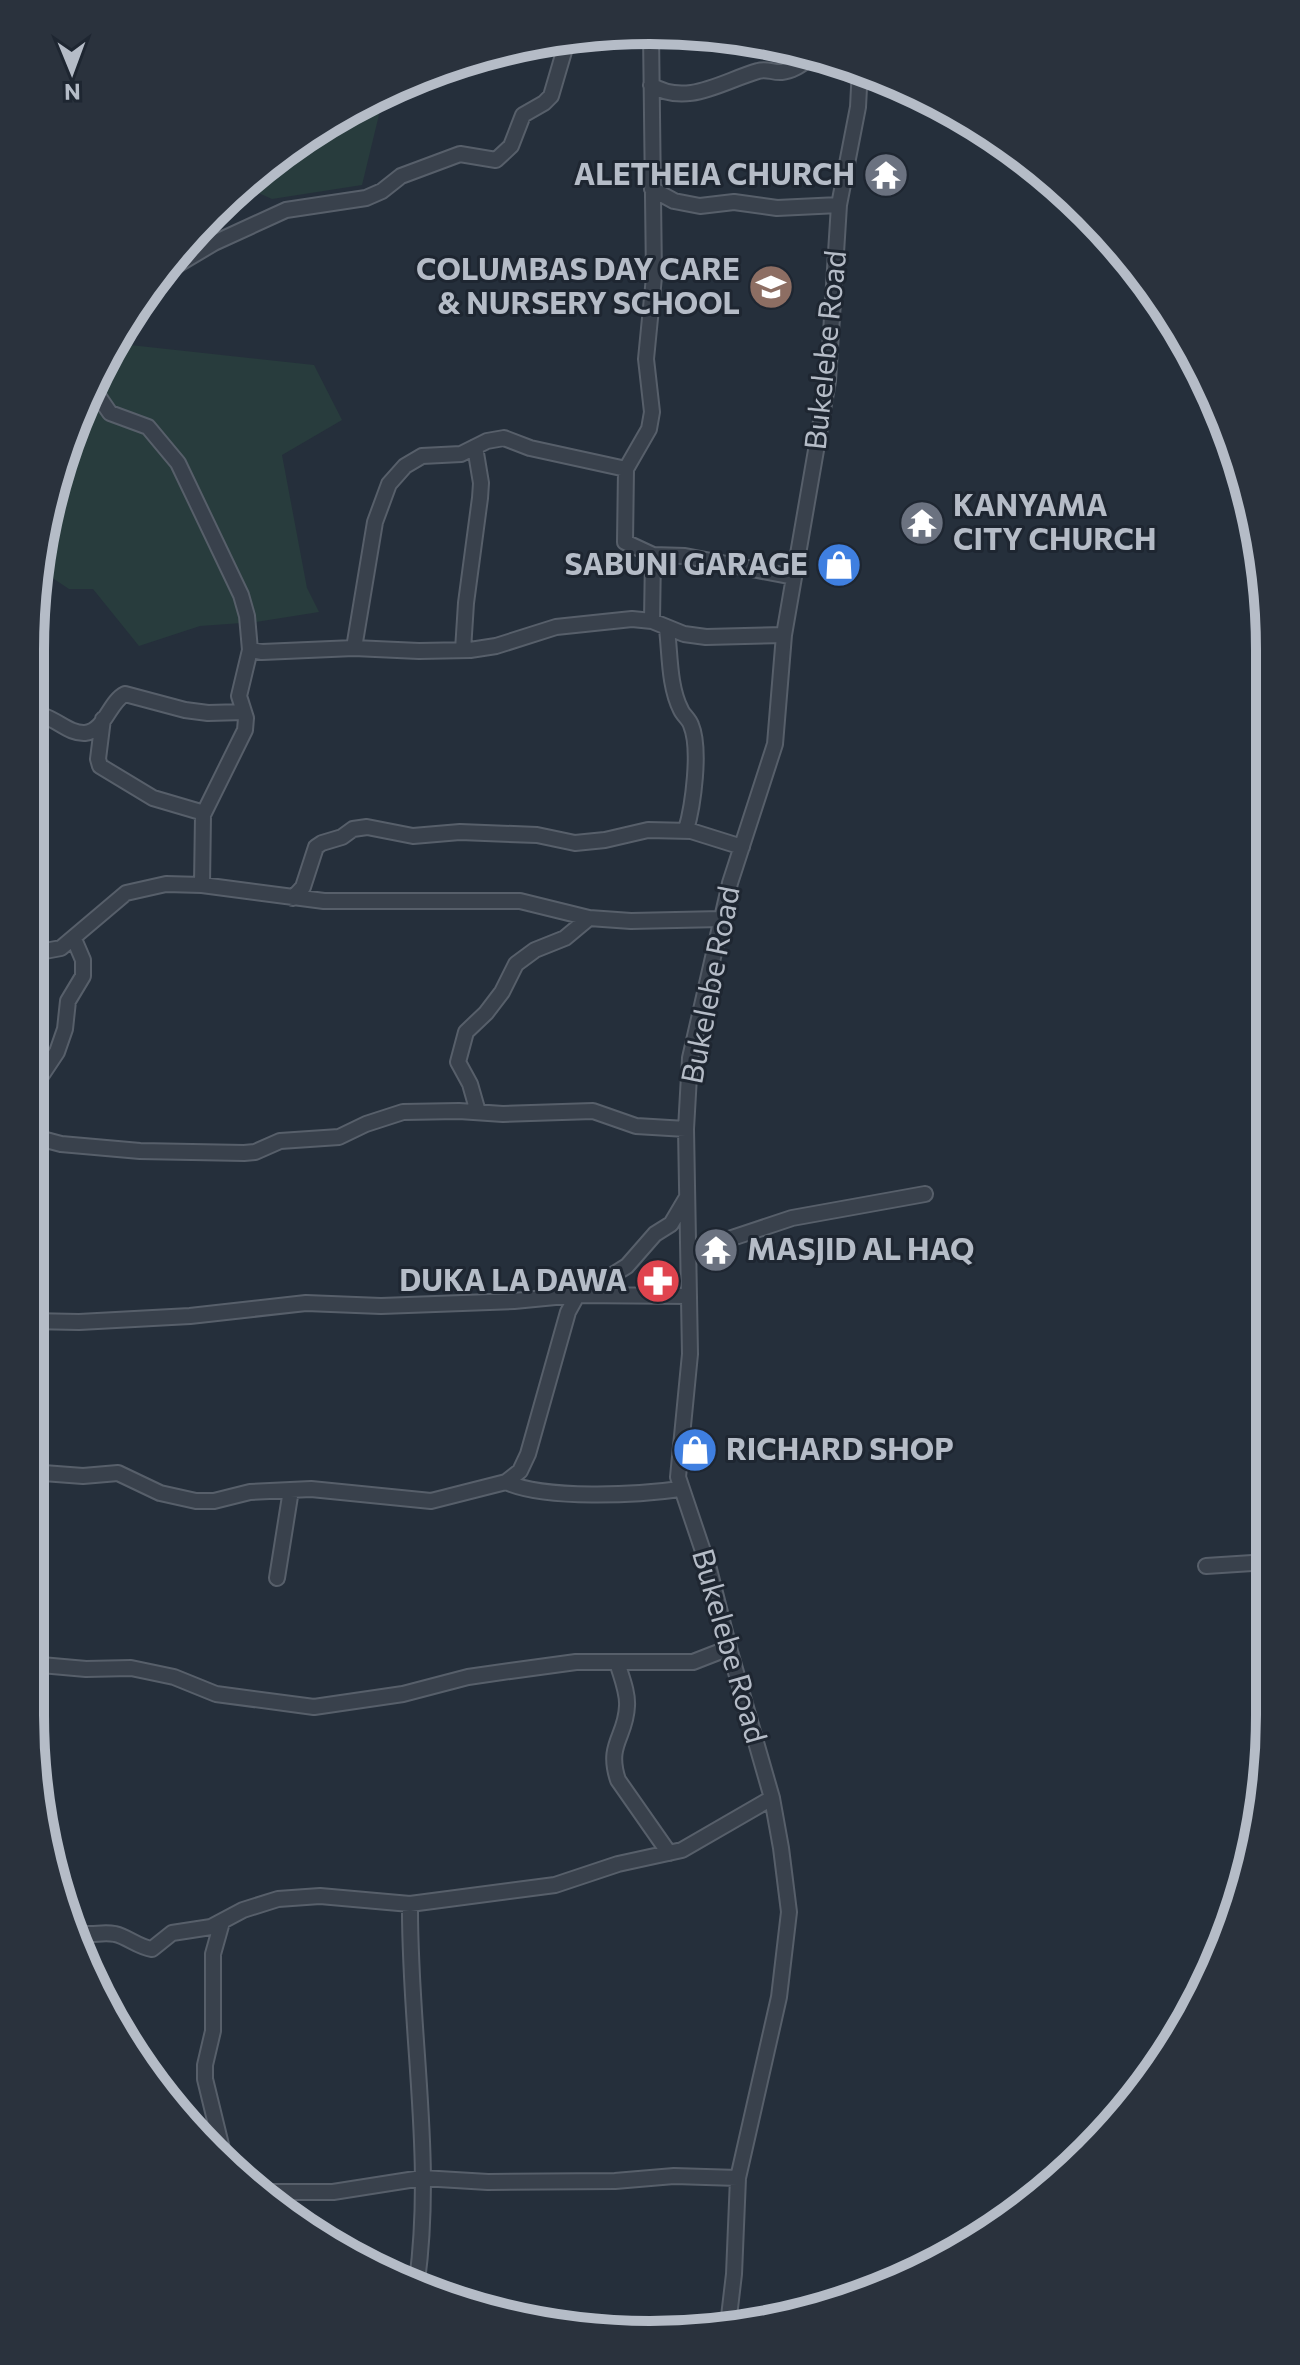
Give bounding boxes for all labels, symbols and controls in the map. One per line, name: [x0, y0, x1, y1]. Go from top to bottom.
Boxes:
north arrow: [32, 32, 112, 112]
text: N: [64, 79, 81, 106]
temple icon: ALETHEIA CHURCH: [862, 151, 910, 199]
place label: ALETHEIA CHURCH: [574, 154, 855, 191]
street label: Bukelebe Road: [795, 248, 852, 451]
place label: COLUMBAS DAY CARE & NURSERY SCHOOL: [416, 249, 740, 320]
school or university icon: COLUMBAS DAY CARE & NURSERY SCHOOL: [747, 263, 795, 311]
place label: KANYAMA CITY CHURCH: [953, 485, 1156, 556]
temple icon: KANYAMA CITY CHURCH: [898, 499, 946, 547]
shop icon: SABUNI GARAGE: [815, 541, 863, 589]
place label: SABUNI GARAGE: [564, 544, 808, 581]
street label: Bukelebe Road: [671, 883, 746, 1086]
temple icon: MASJID AL HAQ: [692, 1226, 740, 1274]
place label: MASJID AL HAQ: [747, 1229, 975, 1266]
pharmacy icon: DUKA LA DAWA: [634, 1257, 682, 1305]
place label: DUKA LA DAWA: [399, 1260, 627, 1297]
shop icon: RICHARD SHOP: [671, 1426, 719, 1474]
place label: RICHARD SHOP: [726, 1429, 954, 1466]
street label: Bukelebe Road: [686, 1544, 777, 1747]

